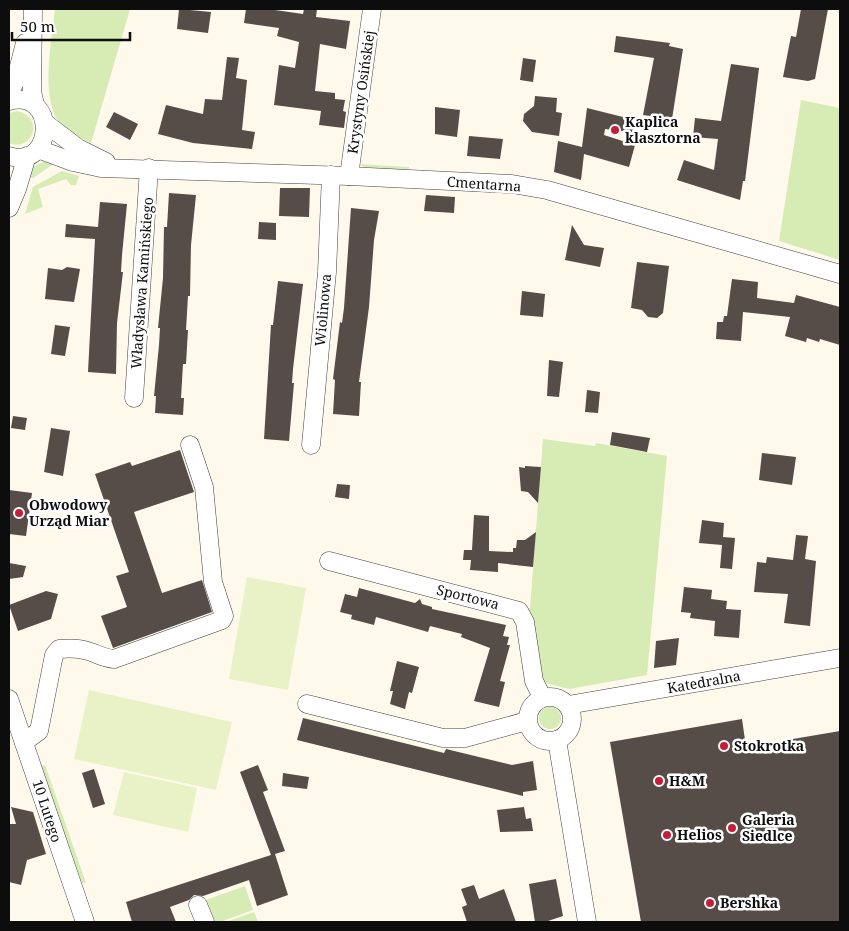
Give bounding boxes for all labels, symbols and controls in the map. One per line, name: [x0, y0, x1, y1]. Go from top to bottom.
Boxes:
scale bar: [12, 10, 130, 42]
text: 50 m: [20, 16, 55, 36]
street label: Krystyny Osińskiej: [342, 29, 379, 155]
place label: Kaplica klasztorna: [625, 112, 701, 147]
marker: Kaplica klasztorna: [609, 124, 621, 136]
street label: Cmentarna: [446, 171, 522, 196]
street label: Władysława Kamińskiego: [126, 196, 157, 370]
street label: Wiolinowa: [310, 273, 335, 347]
place label: Obwodowy Urząd Miar: [29, 495, 110, 530]
marker: Obwodowy Urząd Miar: [13, 507, 25, 519]
street label: Sportowa: [435, 580, 502, 613]
street label: Katedralna: [666, 666, 742, 697]
place label: Stokrotka: [734, 736, 804, 755]
marker: Stokrotka: [718, 740, 730, 752]
place label: H&M: [669, 771, 705, 790]
marker: H&M: [653, 775, 665, 787]
street label: 10 Lutego: [28, 777, 67, 845]
place label: Galeria Siedlce: [742, 810, 795, 845]
marker: Galeria Siedlce: [726, 822, 738, 834]
place label: Helios: [677, 825, 722, 844]
marker: Helios: [661, 829, 673, 841]
place label: Bershka: [720, 893, 778, 912]
marker: Bershka: [704, 897, 716, 909]

